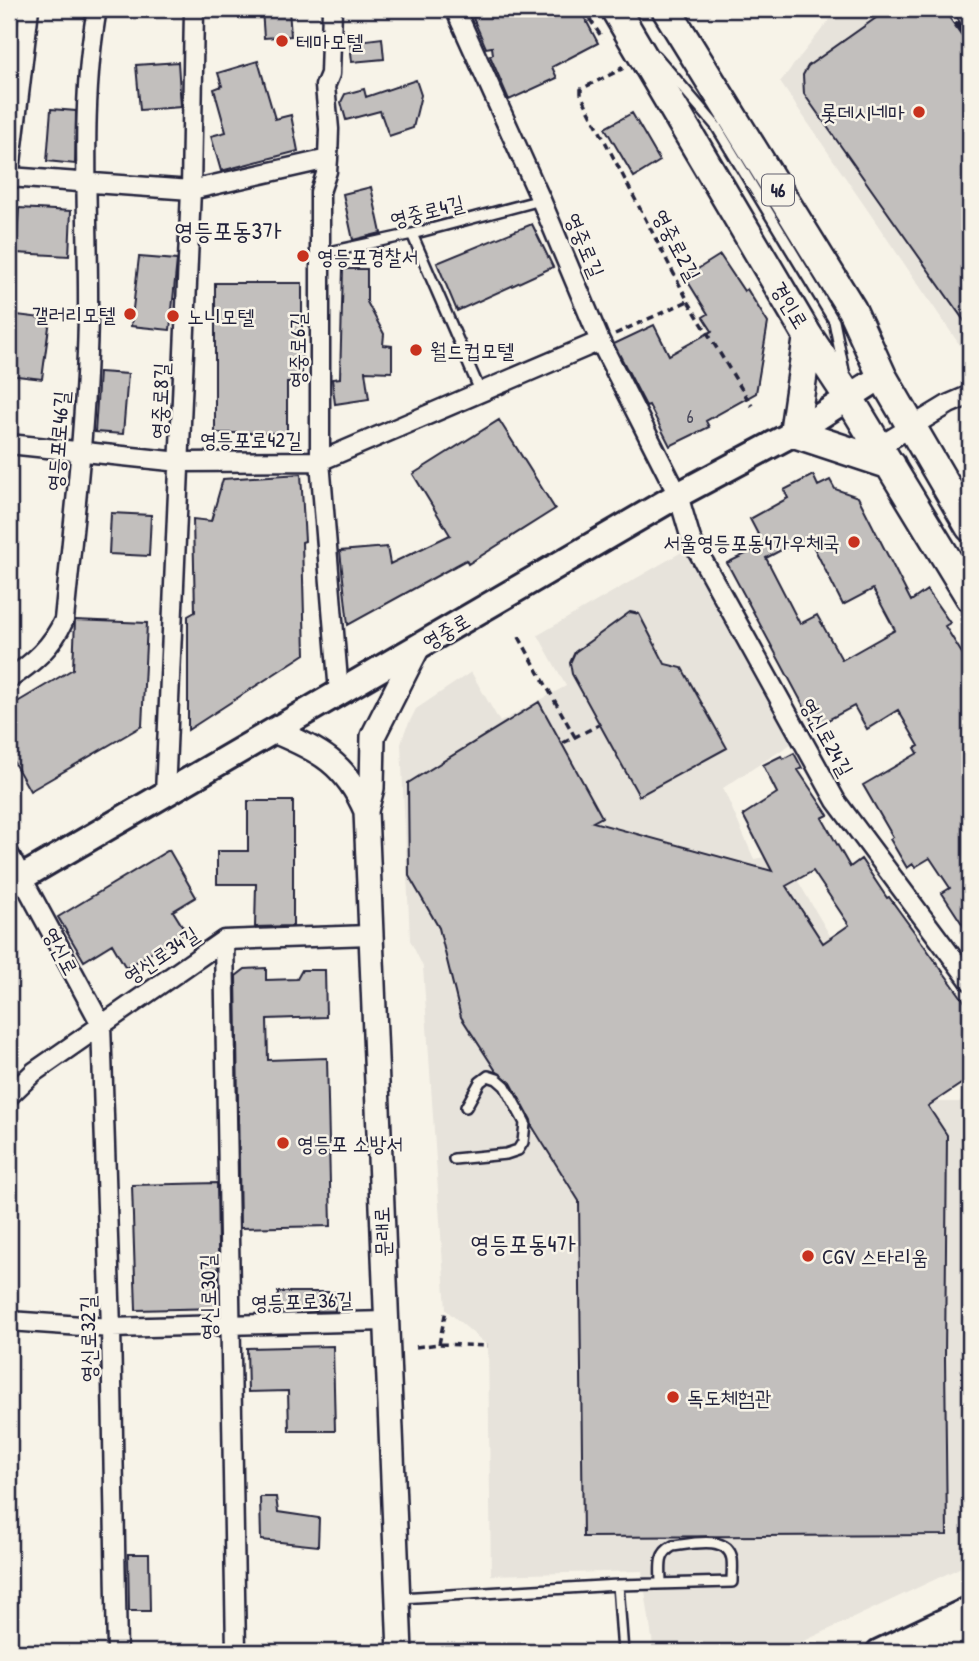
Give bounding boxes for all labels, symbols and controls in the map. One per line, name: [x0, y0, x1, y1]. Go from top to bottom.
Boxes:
place label: 테마모텔: [296, 27, 364, 56]
marker: 테마모텔: [274, 33, 290, 49]
place label: 롯데시네마: [821, 98, 905, 127]
marker: 롯데시네마: [911, 104, 927, 120]
road number: 46: [762, 174, 794, 206]
street label: 영중로4길: [387, 188, 467, 234]
street label: 영중로2길: [646, 204, 708, 286]
street label: 영중로길: [558, 208, 612, 282]
district label: 영등포동3가: [174, 214, 282, 246]
place label: 영등포경찰서: [317, 242, 418, 271]
marker: 영등포경찰서: [295, 248, 311, 264]
street label: 경인로: [765, 276, 815, 334]
place label: 갤러리모텔: [32, 300, 116, 329]
place label: 노니모텔: [187, 302, 255, 331]
marker: 갤러리모텔: [122, 306, 138, 322]
marker: 노니모텔: [165, 308, 181, 324]
street label: 영중로6길: [283, 312, 312, 388]
place label: 월드컵모텔: [430, 336, 515, 365]
marker: 월드컵모텔: [408, 342, 424, 358]
street label: 영중로8길: [144, 362, 176, 440]
street label: 영등포로46길: [40, 390, 76, 492]
house number: 6: [686, 404, 694, 429]
street label: 영등포로42길: [200, 425, 302, 454]
place label: 서울영등포동4가우체국: [663, 528, 840, 557]
marker: 서울영등포동4가우체국: [846, 534, 862, 550]
street label: 영중로: [417, 606, 475, 656]
street label: 영신로24길: [794, 693, 860, 781]
street label: 영신로34길: [118, 919, 204, 991]
street label: 영신로: [36, 922, 86, 980]
place label: 영등포 소방서: [297, 1129, 403, 1158]
marker: 영등포 소방서: [275, 1135, 291, 1151]
street label: 문래로: [367, 1206, 397, 1258]
district label: 영등포동4가: [470, 1227, 576, 1259]
place label: CGV 스타리움: [822, 1242, 928, 1271]
marker: CGV 스타리움: [800, 1248, 816, 1264]
street label: 영신로30길: [193, 1253, 223, 1340]
street label: 영등포로36길: [250, 1285, 354, 1317]
street label: 영신로32길: [73, 1295, 103, 1383]
place label: 독도체험관: [687, 1383, 772, 1412]
marker: 독도체험관: [665, 1389, 681, 1405]

